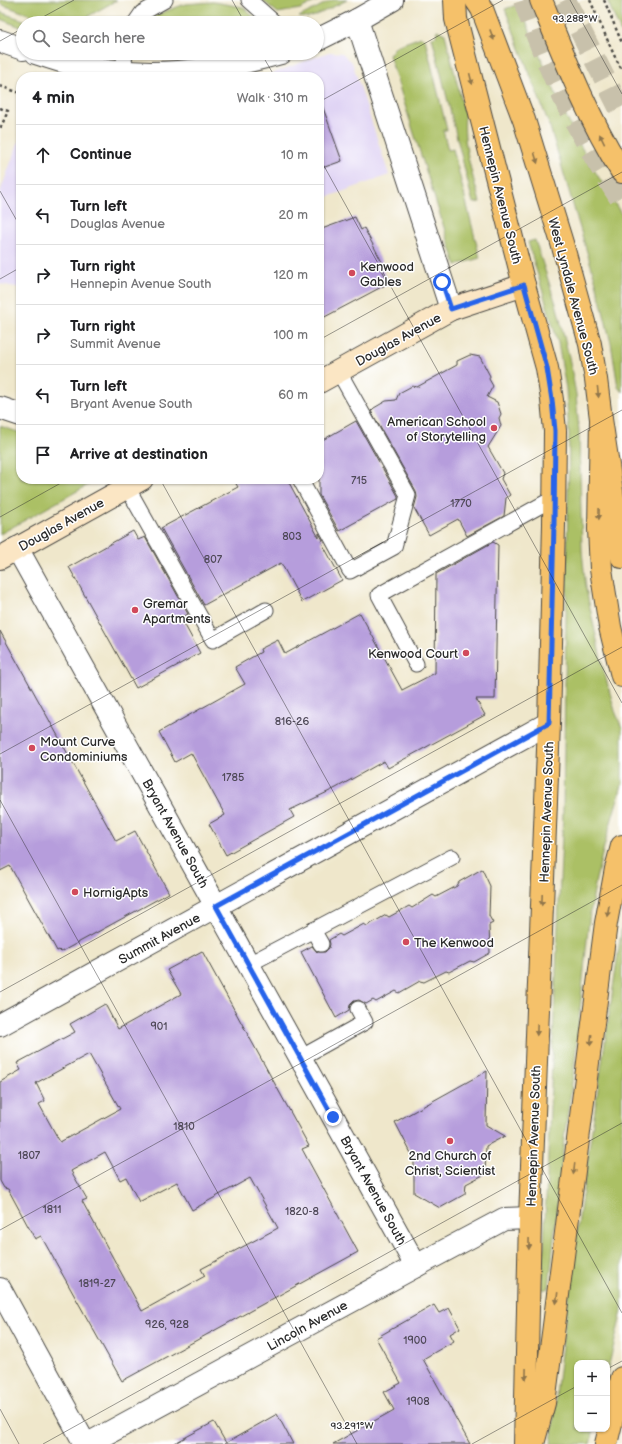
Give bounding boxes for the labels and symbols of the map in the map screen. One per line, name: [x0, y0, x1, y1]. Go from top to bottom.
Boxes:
text: 93.288°W: [552, 13, 598, 25]
one-way arrow: [490, 30, 496, 42]
one-way arrow: [469, 73, 475, 85]
street label: Hennepin Avenue South: [475, 125, 525, 266]
one-way arrow: [599, 133, 605, 145]
one-way arrow: [533, 152, 539, 164]
street label: West Lyndale Avenue South: [544, 216, 602, 377]
place label: Kenwood Gables: [360, 259, 414, 290]
marker: Kenwood Gables: [347, 268, 357, 278]
route start: [433, 273, 451, 291]
street label: Douglas Avenue: [353, 310, 444, 370]
one-way arrow: [594, 386, 601, 398]
place label: American School of Storytelling: [387, 414, 486, 445]
marker: American School of Storytelling: [489, 423, 499, 433]
house number: 715: [351, 474, 367, 487]
street label: Douglas Avenue: [16, 495, 107, 555]
house number: 1770: [450, 497, 472, 510]
one-way arrow: [596, 508, 602, 521]
house number: 803: [282, 530, 302, 543]
house number: 807: [204, 553, 223, 566]
place label: Gremar Apartments: [143, 596, 211, 627]
marker: Gremar Apartments: [130, 605, 140, 615]
place label: Kenwood Court: [368, 646, 458, 662]
marker: Kenwood Court: [461, 648, 471, 658]
house number: 816-26: [275, 715, 310, 728]
place label: Mount Curve Condominiums: [40, 734, 128, 765]
street label: Hennepin Avenue South: [537, 741, 557, 883]
marker: Mount Curve Condominiums: [27, 743, 37, 753]
house number: 1785: [222, 771, 244, 784]
street label: Bryant Avenue South: [138, 776, 212, 891]
place label: HornigApts: [83, 885, 149, 901]
marker: HornigApts: [70, 887, 80, 897]
one-way arrow: [539, 894, 545, 907]
one-way arrow: [605, 905, 611, 917]
street label: Summit Avenue: [116, 910, 203, 968]
place label: The Kenwood: [414, 935, 494, 951]
marker: The Kenwood: [401, 937, 411, 947]
house number: 901: [150, 1020, 168, 1033]
one-way arrow: [534, 1024, 540, 1037]
one-way arrow: [588, 1034, 594, 1046]
street label: Hennepin Avenue South: [524, 1065, 544, 1207]
route end: [324, 1108, 342, 1126]
house number: 1810: [173, 1120, 195, 1133]
street label: Bryant Avenue South: [336, 1133, 410, 1248]
marker: 2nd Church of Christ, Scientist: [445, 1136, 455, 1146]
place label: 2nd Church of Christ, Scientist: [405, 1148, 495, 1179]
house number: 1807: [18, 1149, 41, 1162]
one-way arrow: [571, 1163, 577, 1175]
house number: 1811: [42, 1203, 62, 1216]
house number: 1820-8: [285, 1205, 319, 1218]
one-way arrow: [526, 1238, 532, 1251]
house number: 1819-27: [78, 1277, 116, 1290]
one-way arrow: [554, 1292, 560, 1304]
street label: Lincoln Avenue: [264, 1297, 351, 1355]
house number: 926, 928: [145, 1318, 189, 1331]
house number: 1900: [403, 1334, 427, 1347]
one-way arrow: [523, 1368, 529, 1381]
house number: 1908: [406, 1395, 430, 1408]
text: 93.291°W: [330, 1420, 374, 1432]

